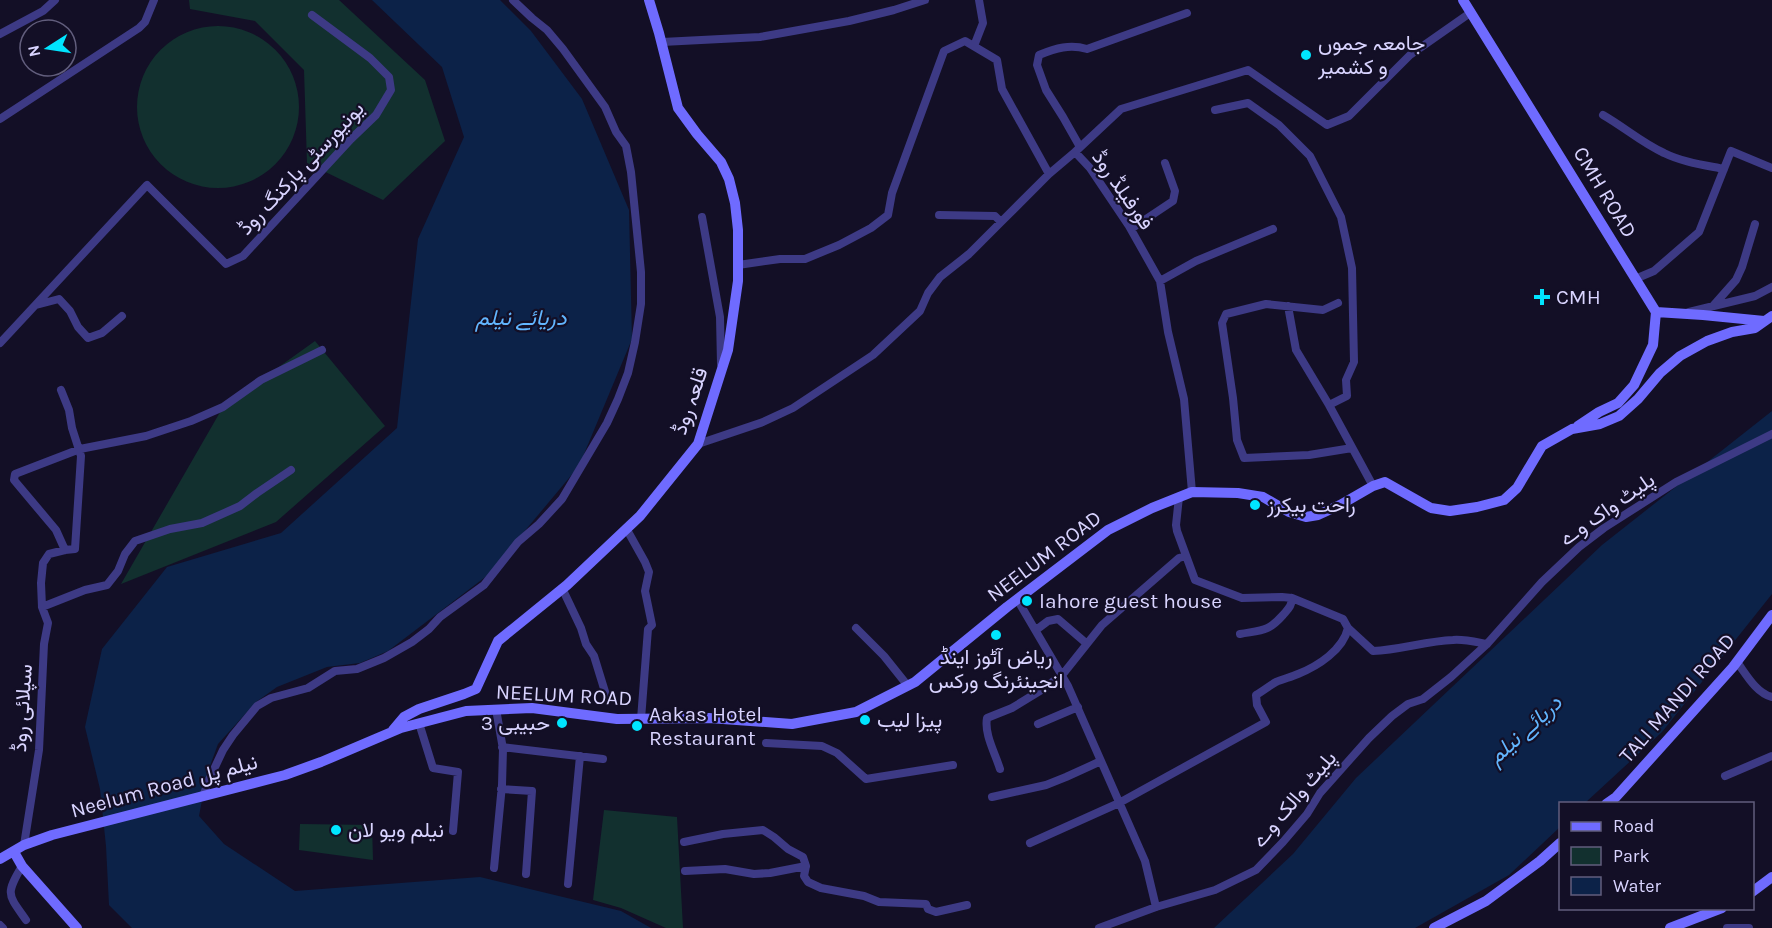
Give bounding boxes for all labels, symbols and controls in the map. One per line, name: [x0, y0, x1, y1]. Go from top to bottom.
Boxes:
north arrow: [18, 18, 78, 78]
place label: جامعہ جموں و کشمیر: [1317, 31, 1425, 80]
text: N: [23, 43, 44, 59]
marker: جامعہ جموں و کشمیر: [1299, 48, 1313, 62]
street label: یونیورسٹی پارکنگ روڈ: [233, 96, 370, 241]
street label: CMH ROAD: [1568, 142, 1642, 242]
street label: فورفیلڈ روڈ: [1086, 146, 1159, 235]
place label: CMH: [1556, 285, 1601, 309]
marker: CMH: [1533, 288, 1551, 306]
water label: دریائے نیلم: [475, 305, 567, 332]
street label: قلعہ روڈ: [667, 364, 714, 438]
street label: پلیٹ واک وے: [1555, 467, 1660, 552]
place label: راحت بیکرز: [1266, 493, 1356, 518]
marker: راحت بیکرز: [1248, 498, 1262, 512]
street label: NEELUM ROAD: [982, 505, 1106, 607]
place label: lahore guest house: [1039, 589, 1222, 613]
marker: lahore guest house: [1020, 594, 1034, 608]
marker: ریاض آٹوز اینڈ انجینئرنگ ورکس: [989, 628, 1003, 642]
street label: TALI MANDI ROAD: [1614, 628, 1740, 768]
place label: ریاض آٹوز اینڈ انجینئرنگ ورکس: [929, 645, 1063, 694]
street label: سپلائی روڈ: [7, 663, 39, 753]
street label: NEELUM ROAD: [495, 679, 633, 711]
water label: دریائے نیلم: [1482, 690, 1568, 771]
place label: Aakas Hotel Restaurant: [649, 702, 762, 750]
place label: پیزا لیب: [877, 708, 942, 734]
place label: حبیبی 3: [481, 711, 550, 735]
marker: پیزا لیب: [858, 713, 872, 727]
marker: حبیبی 3: [555, 716, 569, 730]
marker: Aakas Hotel Restaurant: [630, 719, 644, 733]
street label: پلیٹ والک وے: [1247, 746, 1343, 853]
street label: Neelum Road نیلم پل: [68, 750, 261, 824]
legend: [1559, 802, 1754, 910]
text: Road: [1613, 815, 1654, 837]
place label: نیلم ویو لان: [348, 818, 444, 844]
marker: نیلم ویو لان: [329, 823, 343, 837]
text: Park: [1613, 845, 1650, 867]
text: Water: [1613, 875, 1661, 897]

